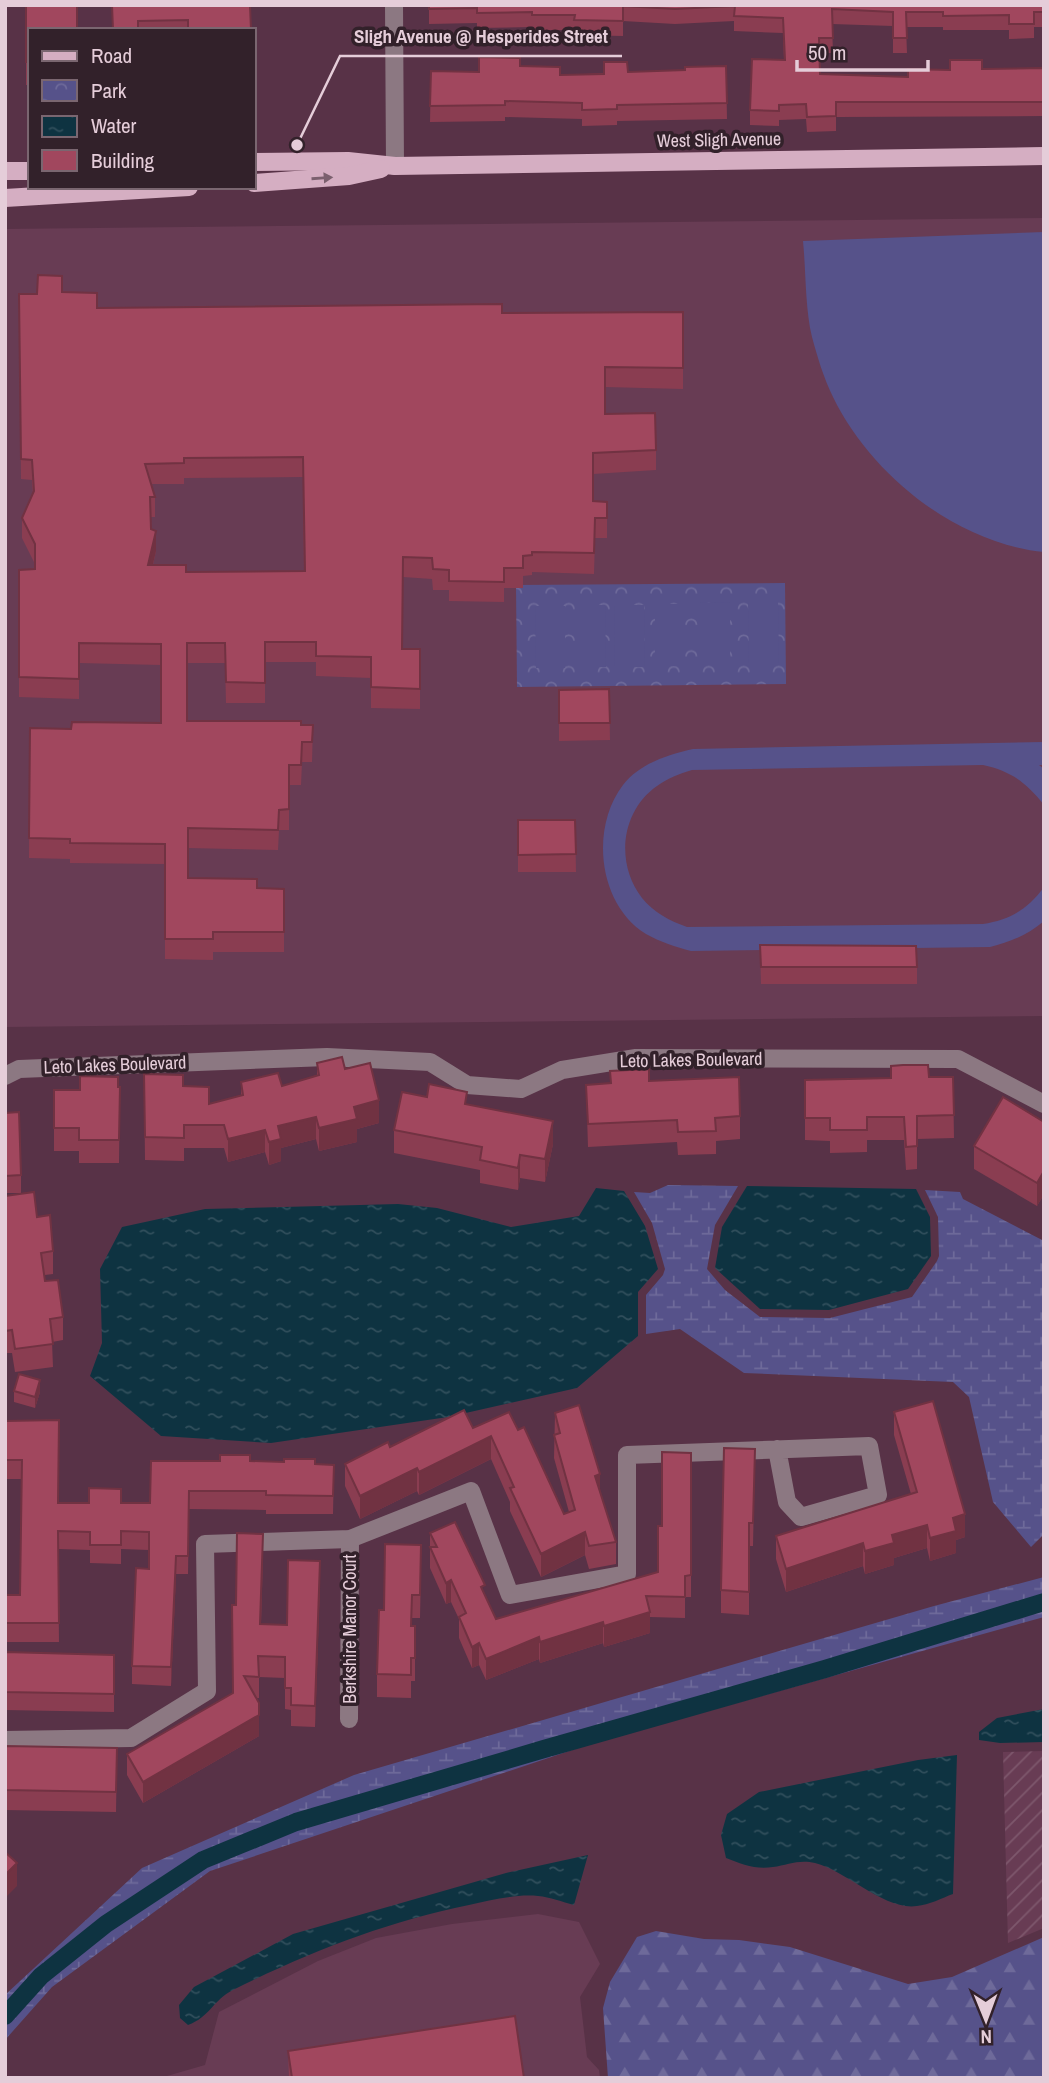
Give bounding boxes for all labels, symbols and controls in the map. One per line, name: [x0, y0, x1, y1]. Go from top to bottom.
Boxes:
callout: Sligh Avenue @ Hesperides Street: [340, 16, 622, 56]
text: Sligh Avenue @ Hesperides Street: [354, 23, 608, 49]
legend: [28, 28, 256, 189]
scale bar: [797, 28, 928, 72]
text: 50 m: [808, 38, 846, 67]
text: Road: [91, 41, 132, 70]
text: Park: [91, 76, 127, 105]
text: Water: [91, 111, 137, 140]
street label: West Sligh Avenue: [657, 126, 781, 153]
text: Building: [91, 146, 155, 175]
one-way arrow: [311, 172, 333, 183]
street label: Leto Lakes Boulevard: [619, 1046, 763, 1073]
street label: Leto Lakes Boulevard: [43, 1050, 187, 1079]
street label: Berkshire Manor Court: [337, 1554, 362, 1704]
north arrow: [951, 1985, 1021, 2055]
text: N: [980, 2024, 992, 2050]

